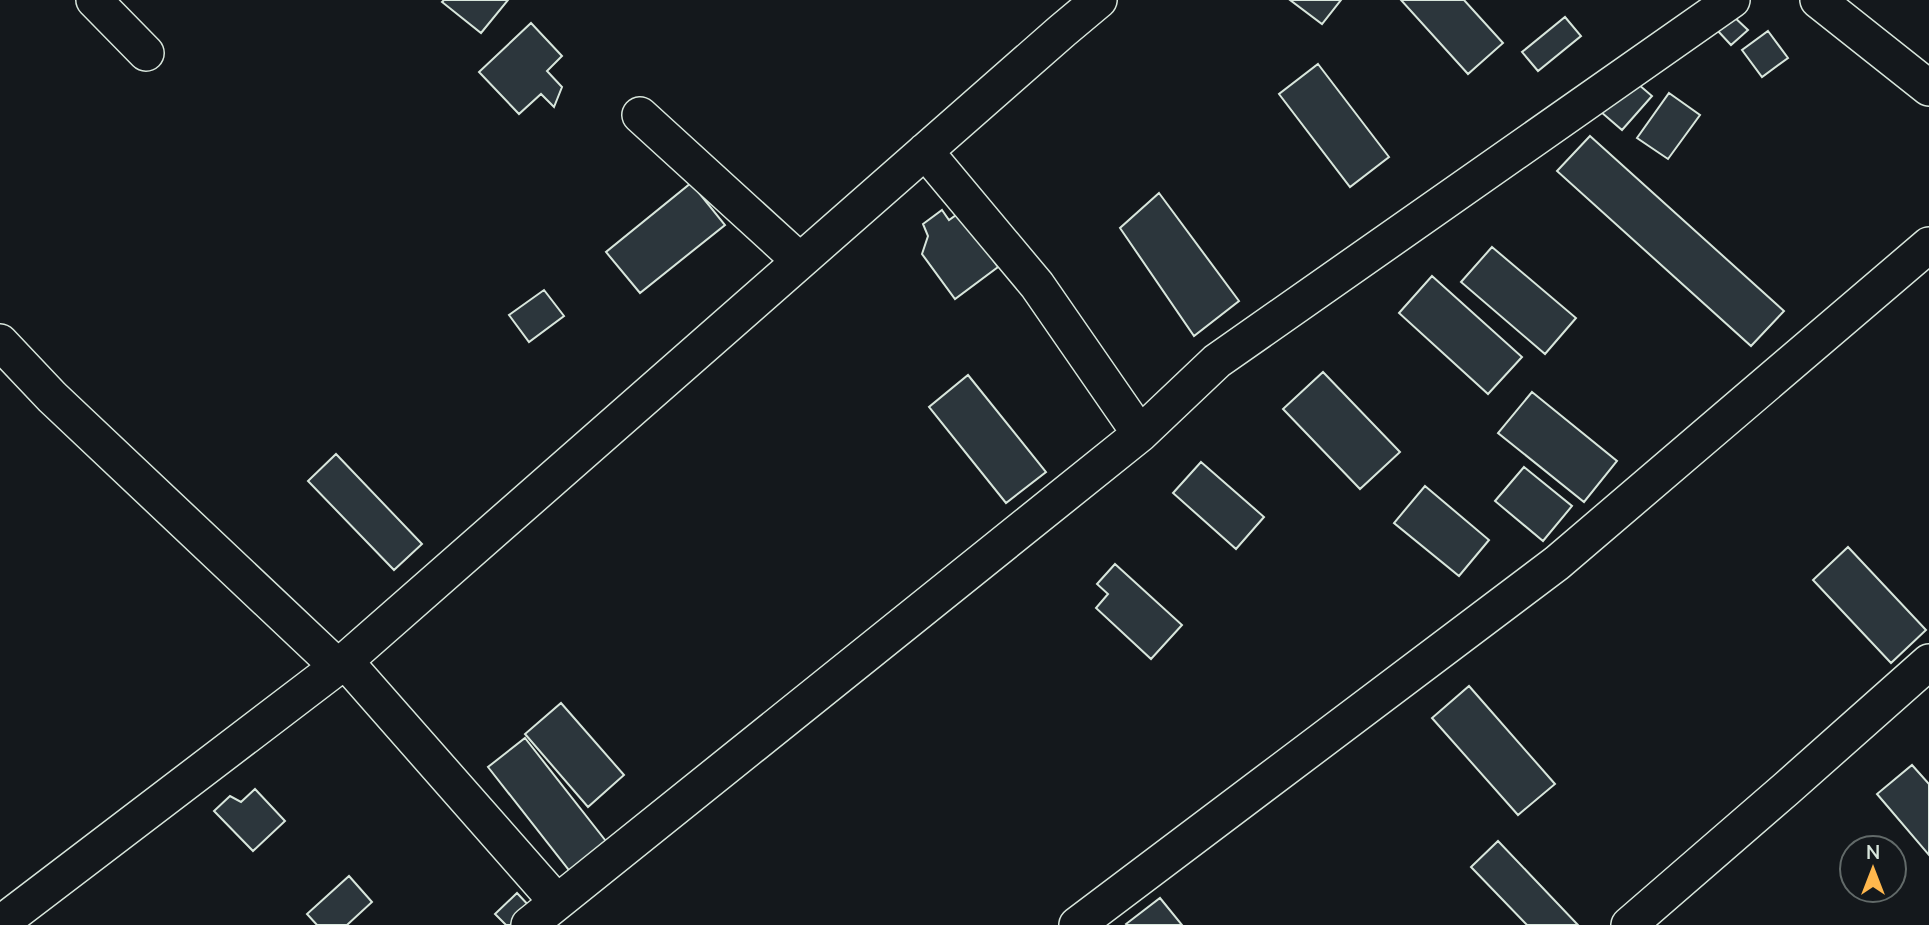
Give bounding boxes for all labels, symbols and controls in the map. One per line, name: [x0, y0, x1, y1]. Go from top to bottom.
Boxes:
north arrow: [1838, 834, 1908, 904]
text: N: [1866, 840, 1880, 866]

